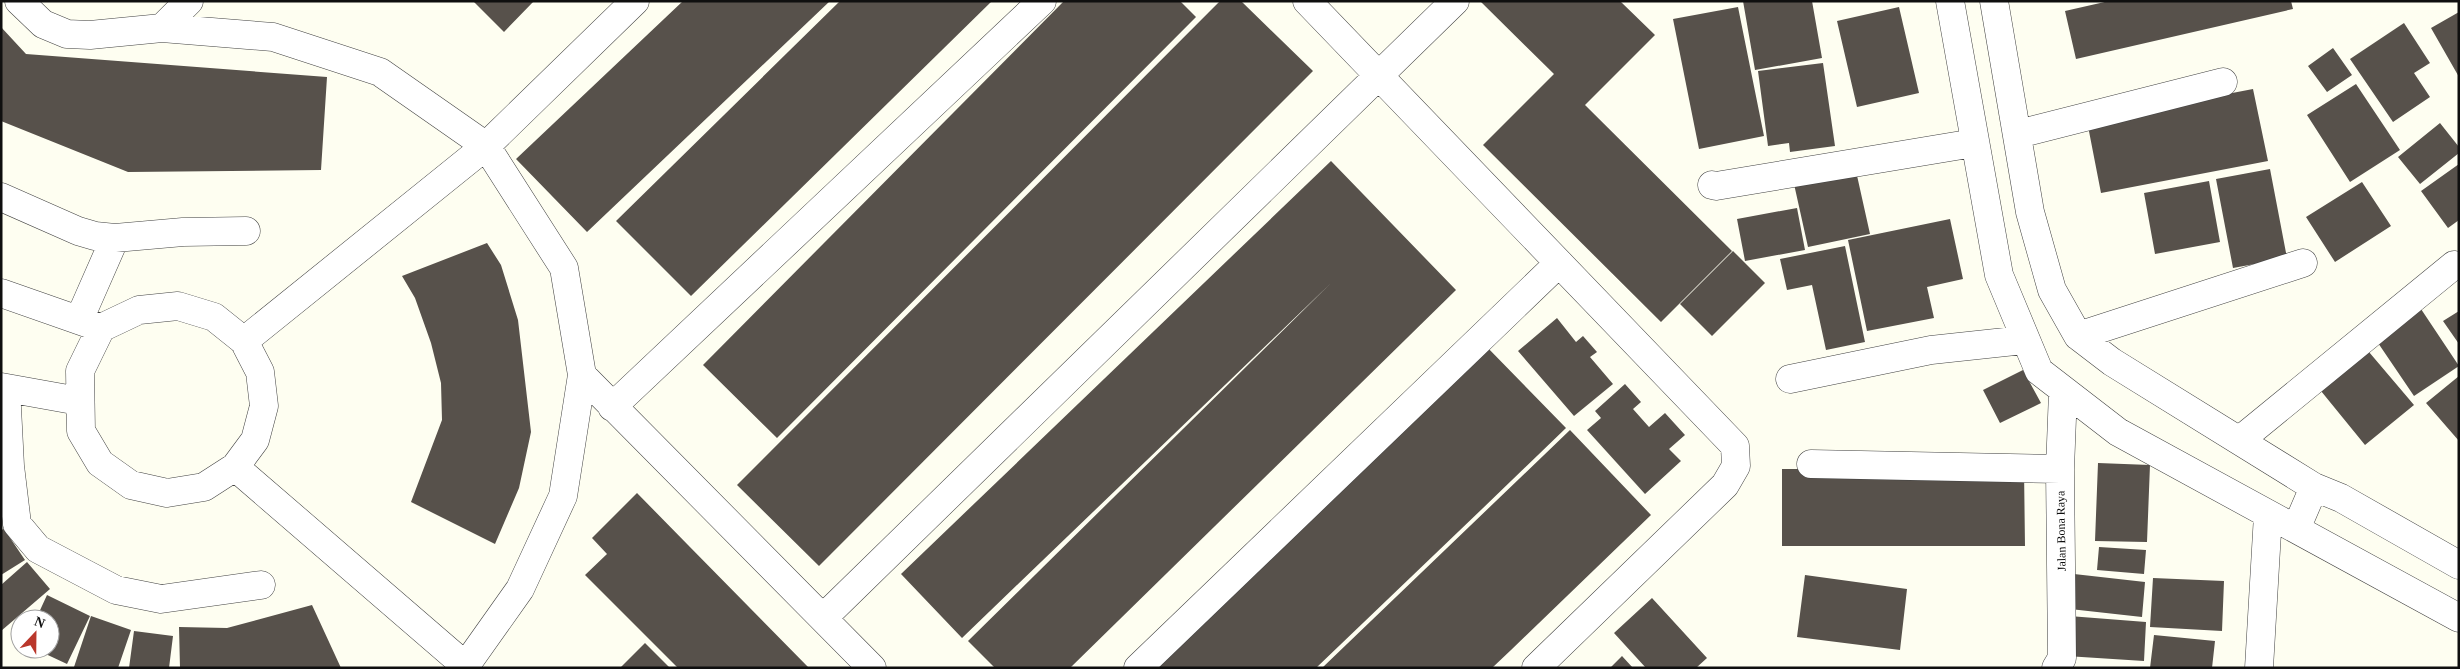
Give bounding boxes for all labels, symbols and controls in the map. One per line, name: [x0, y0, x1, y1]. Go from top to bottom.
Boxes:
street label: Jalan Bona Raya: [2053, 490, 2069, 571]
north arrow: [10, 609, 60, 659]
text: N: [32, 614, 47, 631]

